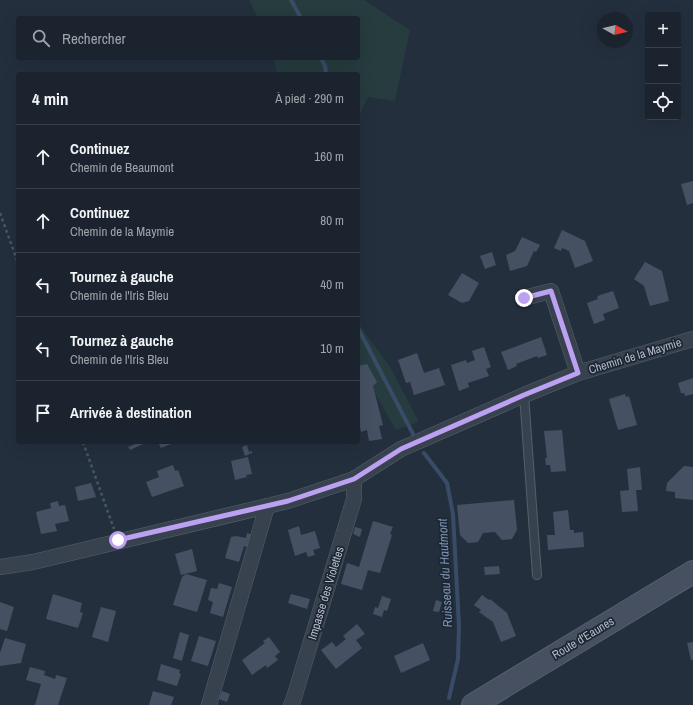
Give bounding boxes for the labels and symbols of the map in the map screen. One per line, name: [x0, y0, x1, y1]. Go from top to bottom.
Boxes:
north arrow: [597, 12, 633, 48]
route end: [515, 289, 533, 307]
street label: Chemin de la Maymie: [587, 334, 683, 378]
water label: Ruisseau du Hautmont: [434, 517, 456, 628]
route start: [109, 531, 127, 549]
street label: Impasse des Violettes: [304, 544, 348, 642]
street label: Route d'Eaunes: [549, 613, 617, 663]

